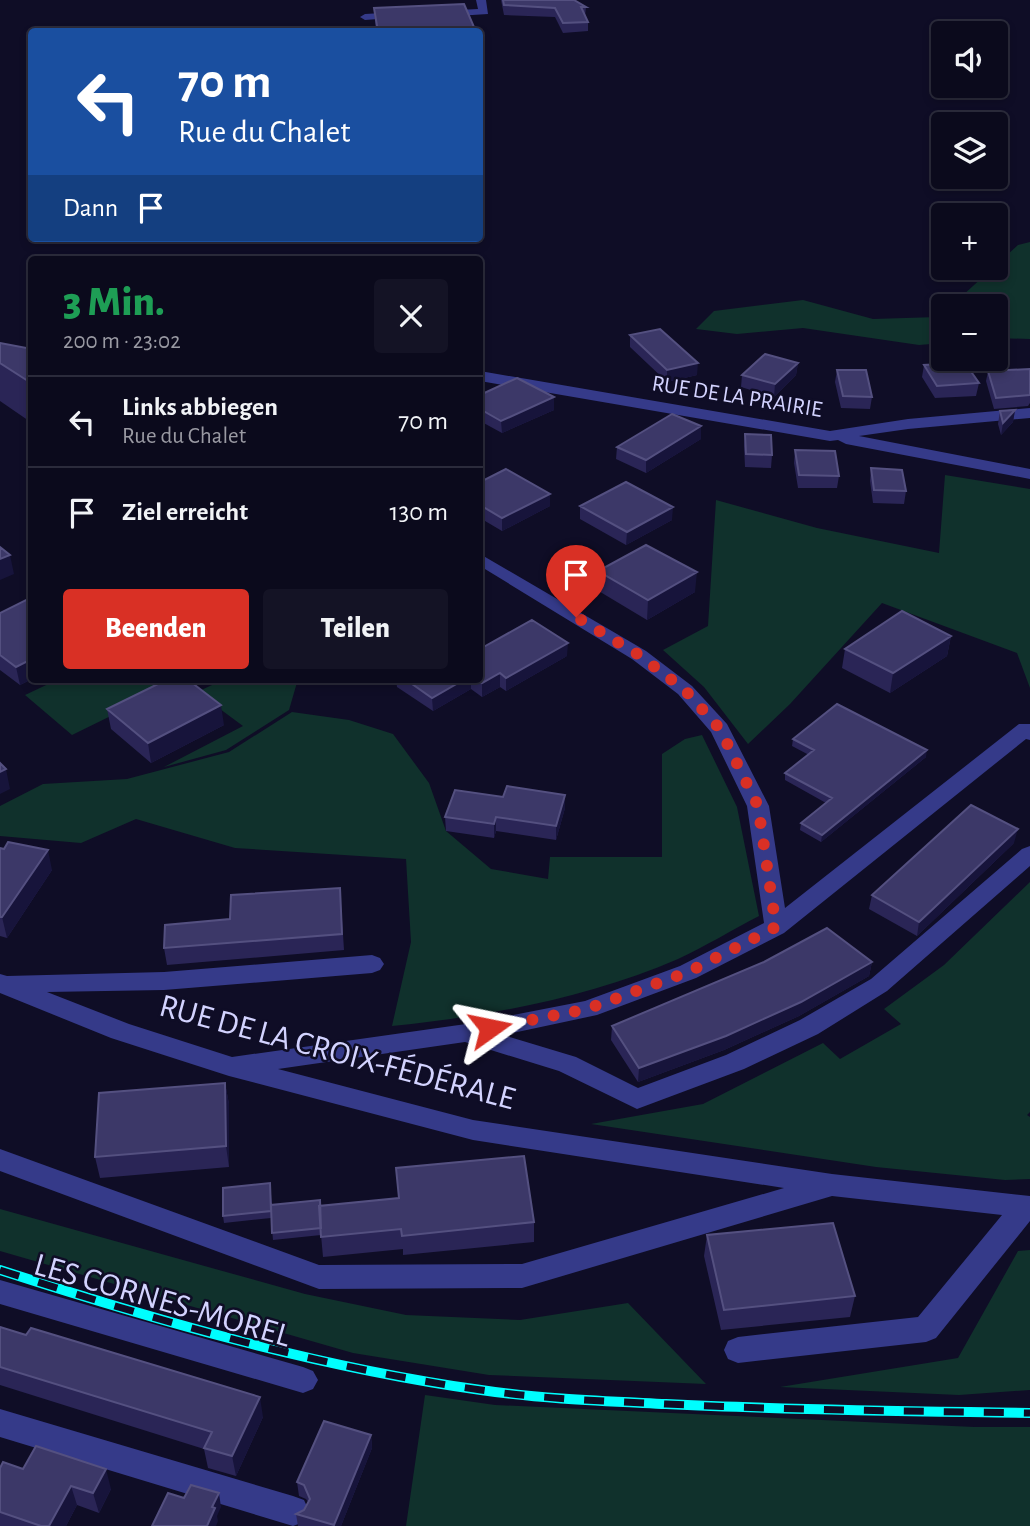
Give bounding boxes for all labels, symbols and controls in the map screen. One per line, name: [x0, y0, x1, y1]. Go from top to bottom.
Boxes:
map controls: [931, 21, 1008, 371]
button: sound: [931, 21, 1008, 98]
icon: left: [63, 56, 154, 147]
text: 70 m: [178, 58, 272, 107]
button: layers: [931, 112, 1008, 189]
text: Rue du Chalet: [178, 116, 351, 148]
icon: arrive: [132, 189, 170, 227]
text: Dann: [63, 195, 118, 221]
button: +: [931, 203, 1008, 280]
button: close: [374, 279, 448, 353]
text: 3 Min.: [63, 281, 165, 323]
button: −: [931, 294, 1008, 371]
text: 200 m · 23:02: [63, 330, 181, 353]
street label: RUE DE LA PRAIRIE: [650, 372, 824, 422]
text: Links abbiegen: [122, 394, 278, 420]
icon: left: [63, 403, 101, 441]
text: 70 m: [398, 408, 448, 434]
text: Rue du Chalet: [122, 425, 246, 448]
icon: arrive: [63, 494, 101, 532]
text: Ziel erreicht: [122, 499, 248, 525]
text: 130 m: [390, 499, 448, 525]
pin: [546, 545, 606, 617]
icon: arrive: [557, 556, 595, 594]
button: Beenden: [63, 589, 249, 669]
button: Teilen: [263, 589, 448, 669]
street label: RUE DE LA CROIX-FÉDÉRALE: [156, 986, 520, 1116]
position arrow: [453, 991, 527, 1065]
street label: LES CORNES-MOREL: [30, 1249, 294, 1353]

